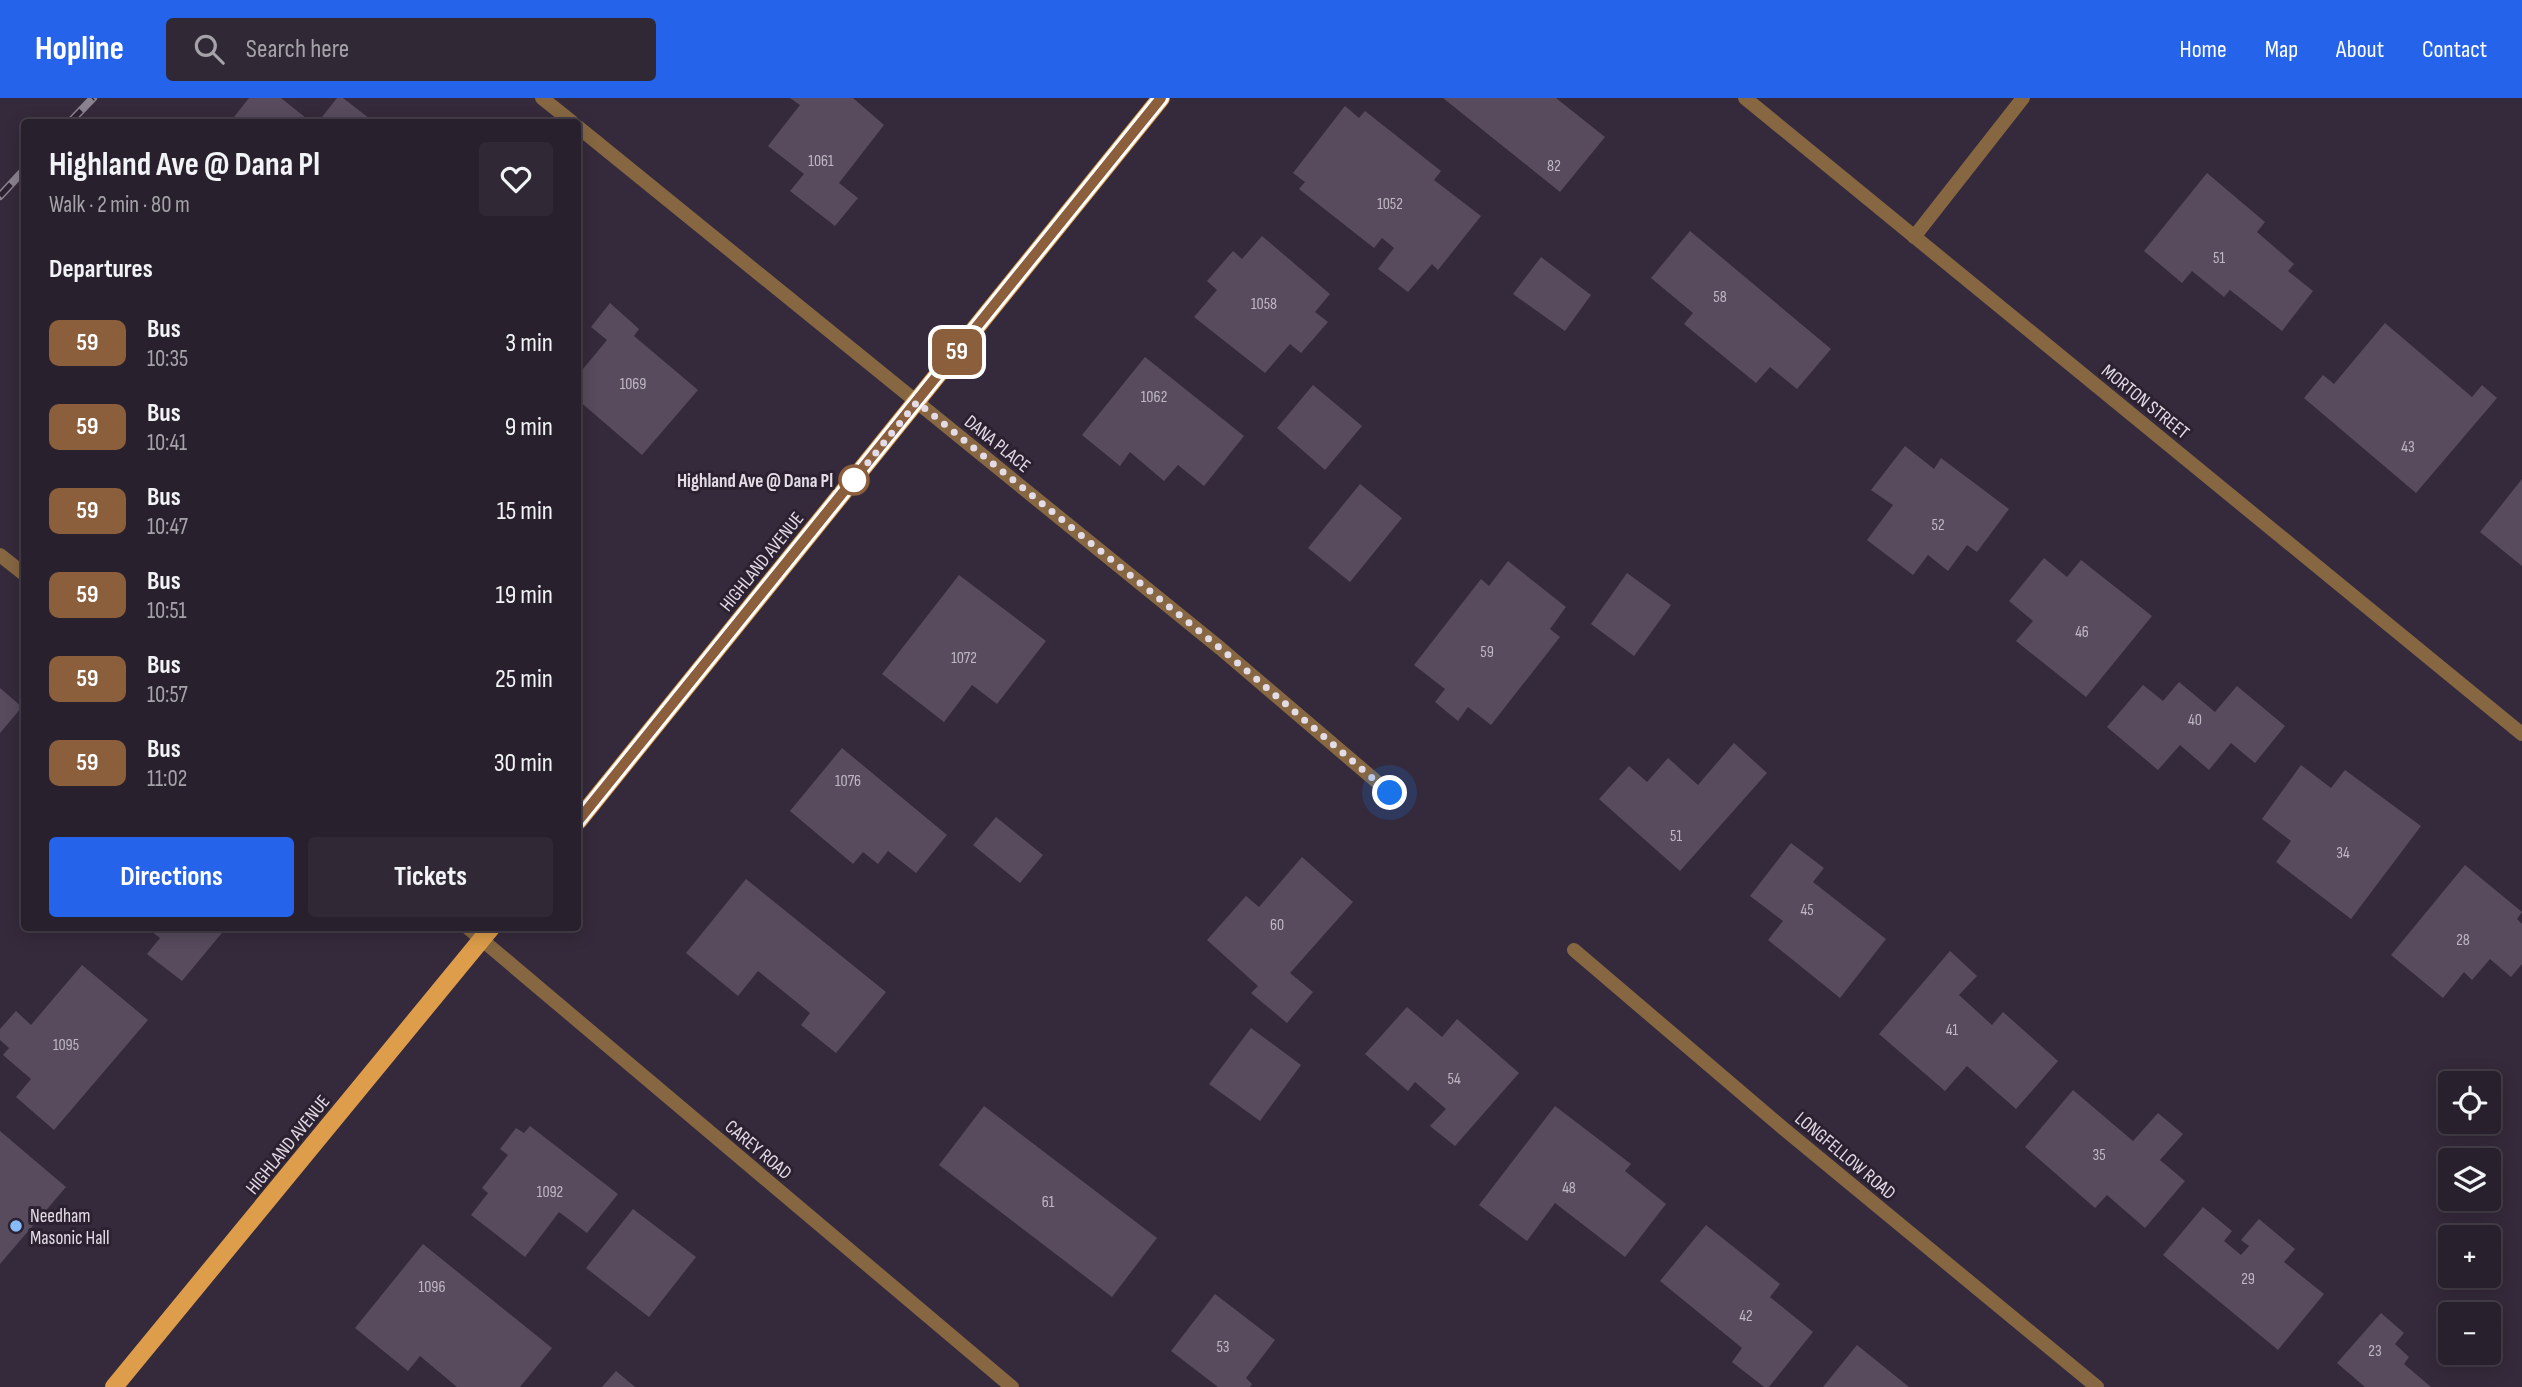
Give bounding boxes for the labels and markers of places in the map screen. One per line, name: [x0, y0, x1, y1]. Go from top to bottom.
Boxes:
marker: Highland Ave @ Dana Pl: [839, 465, 869, 495]
place label: Highland Ave @ Dana Pl: [677, 470, 833, 493]
place label: Needham Masonic Hall: [30, 1205, 110, 1250]
marker: Needham Masonic Hall: [8, 1218, 24, 1234]

